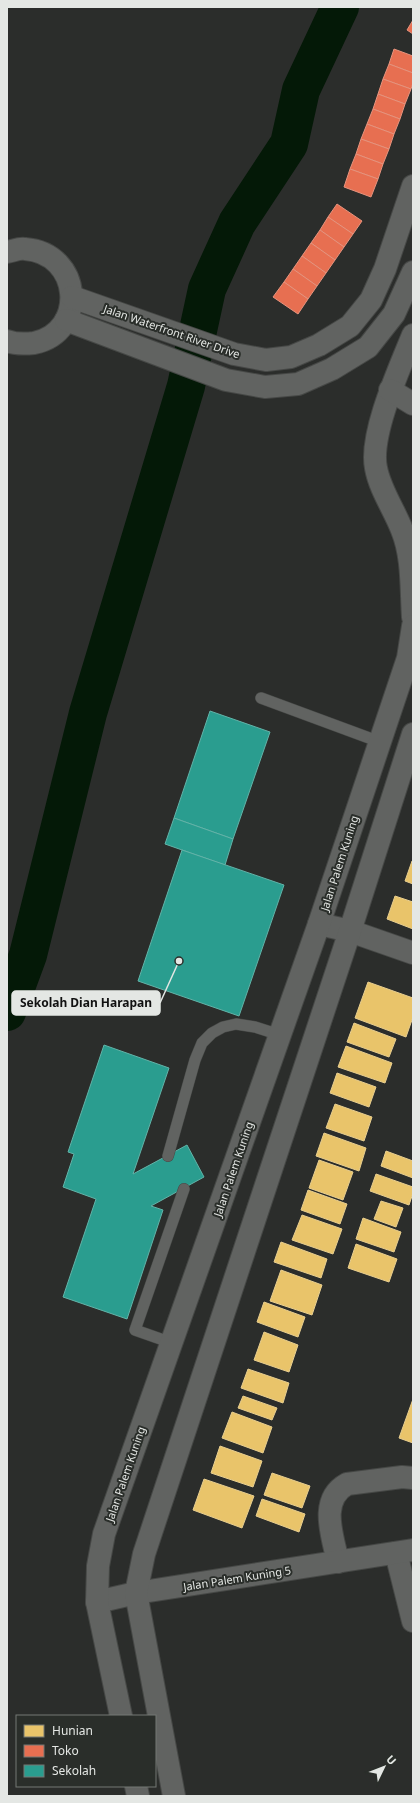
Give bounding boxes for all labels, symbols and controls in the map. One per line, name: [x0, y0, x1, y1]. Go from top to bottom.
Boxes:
street label: Jalan Waterfront River Drive: [101, 300, 242, 361]
street label: Jalan Palem Kuning: [316, 813, 362, 914]
callout: Sekolah Dian Harapan: [12, 991, 160, 1015]
text: Sekolah Dian Harapan: [20, 994, 152, 1011]
street label: Jalan Palem Kuning: [209, 1119, 256, 1220]
street label: Jalan Palem Kuning: [101, 1424, 148, 1525]
street label: Jalan Palem Kuning 5: [181, 1562, 292, 1594]
legend: [16, 1715, 156, 1787]
text: Hunian: [52, 1722, 93, 1739]
text: Toko: [52, 1742, 79, 1759]
north arrow: [364, 1747, 404, 1787]
text: U: [383, 1752, 400, 1768]
text: Sekolah: [52, 1762, 96, 1779]

